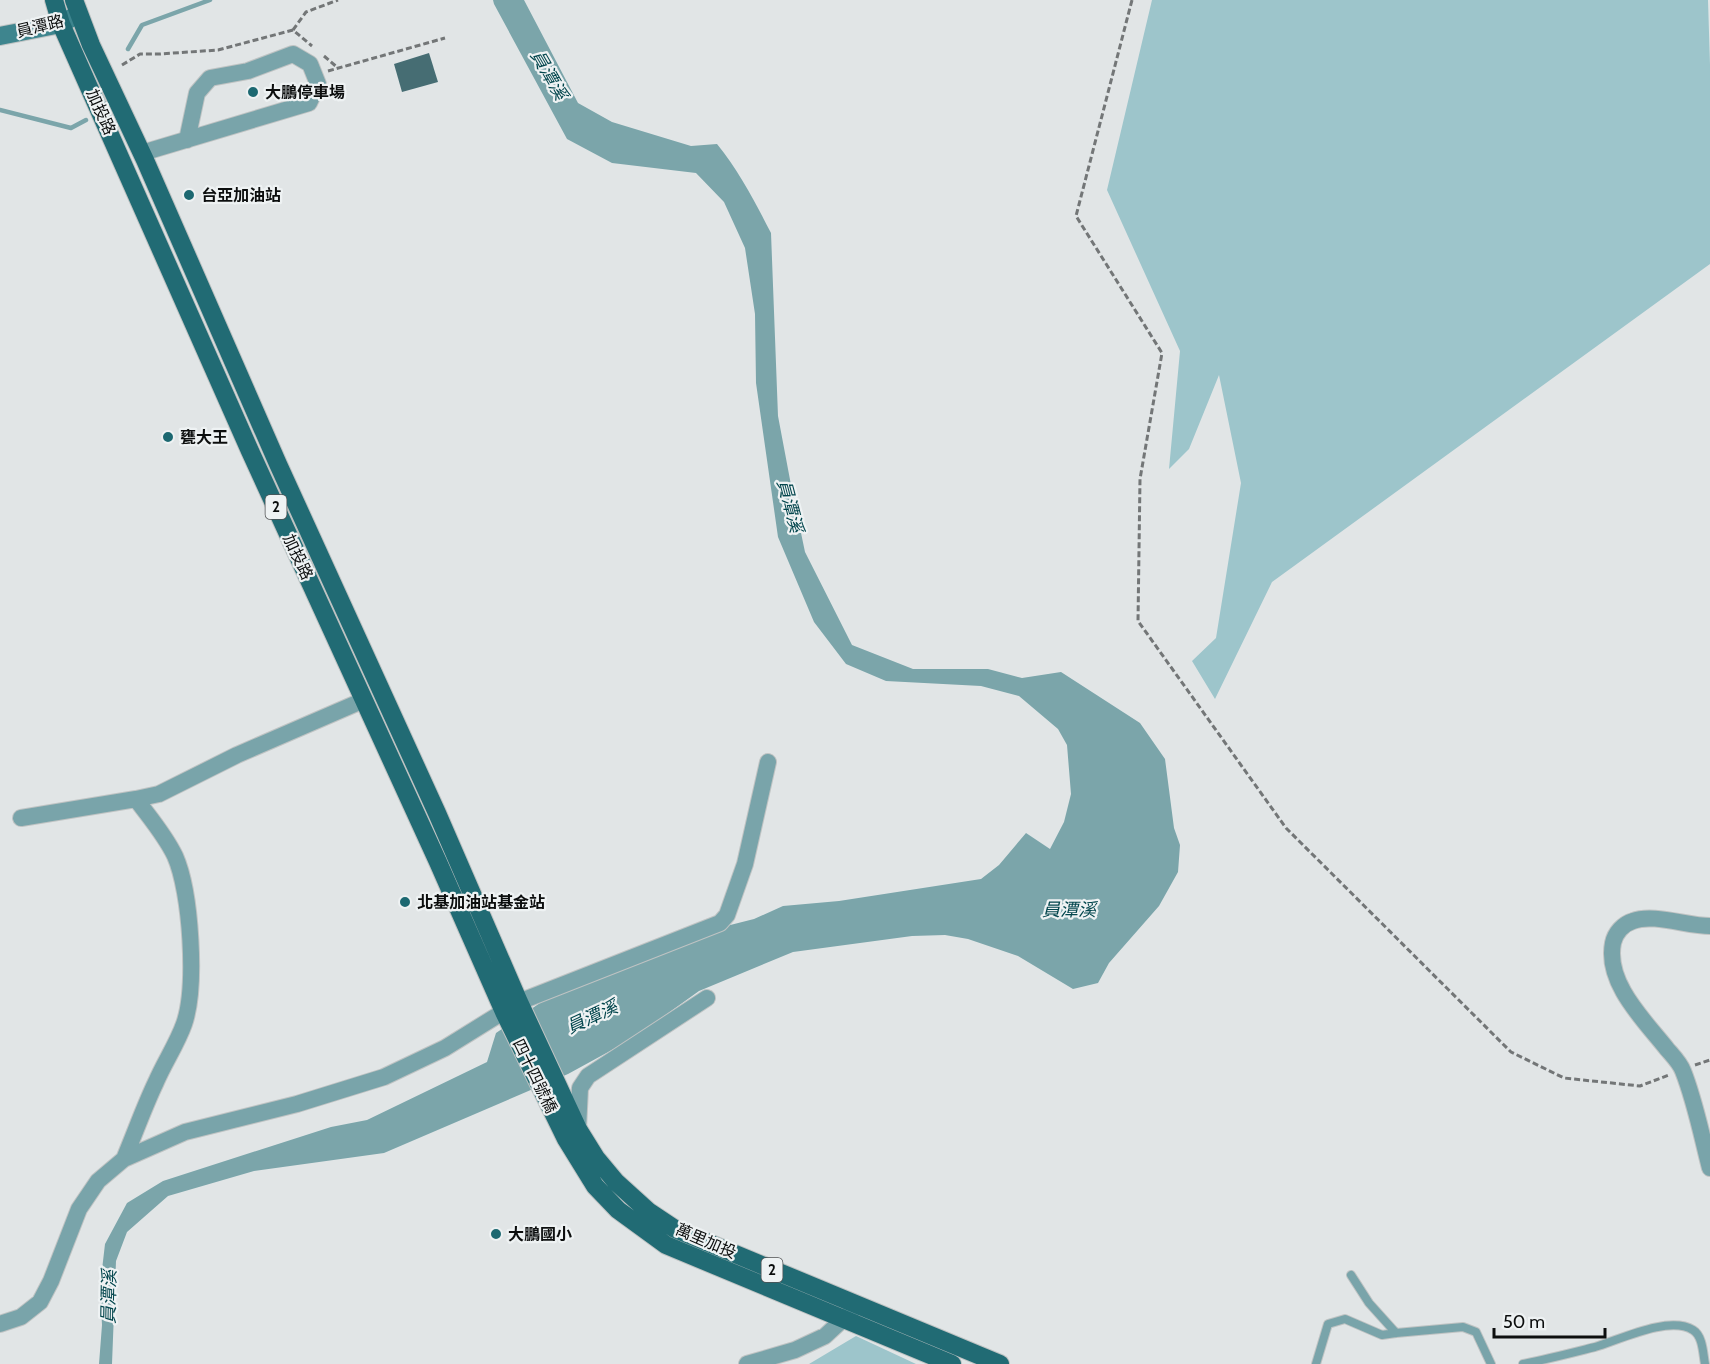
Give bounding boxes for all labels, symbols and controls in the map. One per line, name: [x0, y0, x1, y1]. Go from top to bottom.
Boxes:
street label: 員潭路: [14, 11, 66, 41]
water label: 員潭溪: [526, 46, 574, 106]
place label: 大鵬停車場: [265, 83, 345, 102]
marker: 大鵬停車場: [246, 85, 260, 99]
street label: 加投路: [83, 86, 119, 138]
place label: 台亞加油站: [201, 186, 281, 205]
marker: 台亞加油站: [182, 188, 196, 202]
place label: 甕大王: [180, 428, 228, 447]
marker: 甕大王: [161, 430, 175, 444]
water label: 員潭溪: [772, 477, 808, 538]
road number: 2: [266, 495, 286, 519]
street label: 加投路: [279, 531, 317, 583]
place label: 北基加油站基金站: [417, 893, 545, 912]
marker: 北基加油站基金站: [398, 895, 412, 909]
water label: 員潭溪: [1042, 899, 1099, 921]
water label: 員潭溪: [563, 994, 624, 1038]
street label: 四十四號橋: [509, 1036, 561, 1116]
street label: 萬里加投: [673, 1220, 739, 1262]
place label: 大鵬國小: [508, 1225, 572, 1244]
marker: 大鵬國小: [489, 1227, 503, 1241]
road number: 2: [762, 1258, 782, 1282]
water label: 員潭溪: [98, 1267, 121, 1324]
scale bar: [1494, 1301, 1605, 1339]
text: 50 m: [1503, 1311, 1545, 1333]

